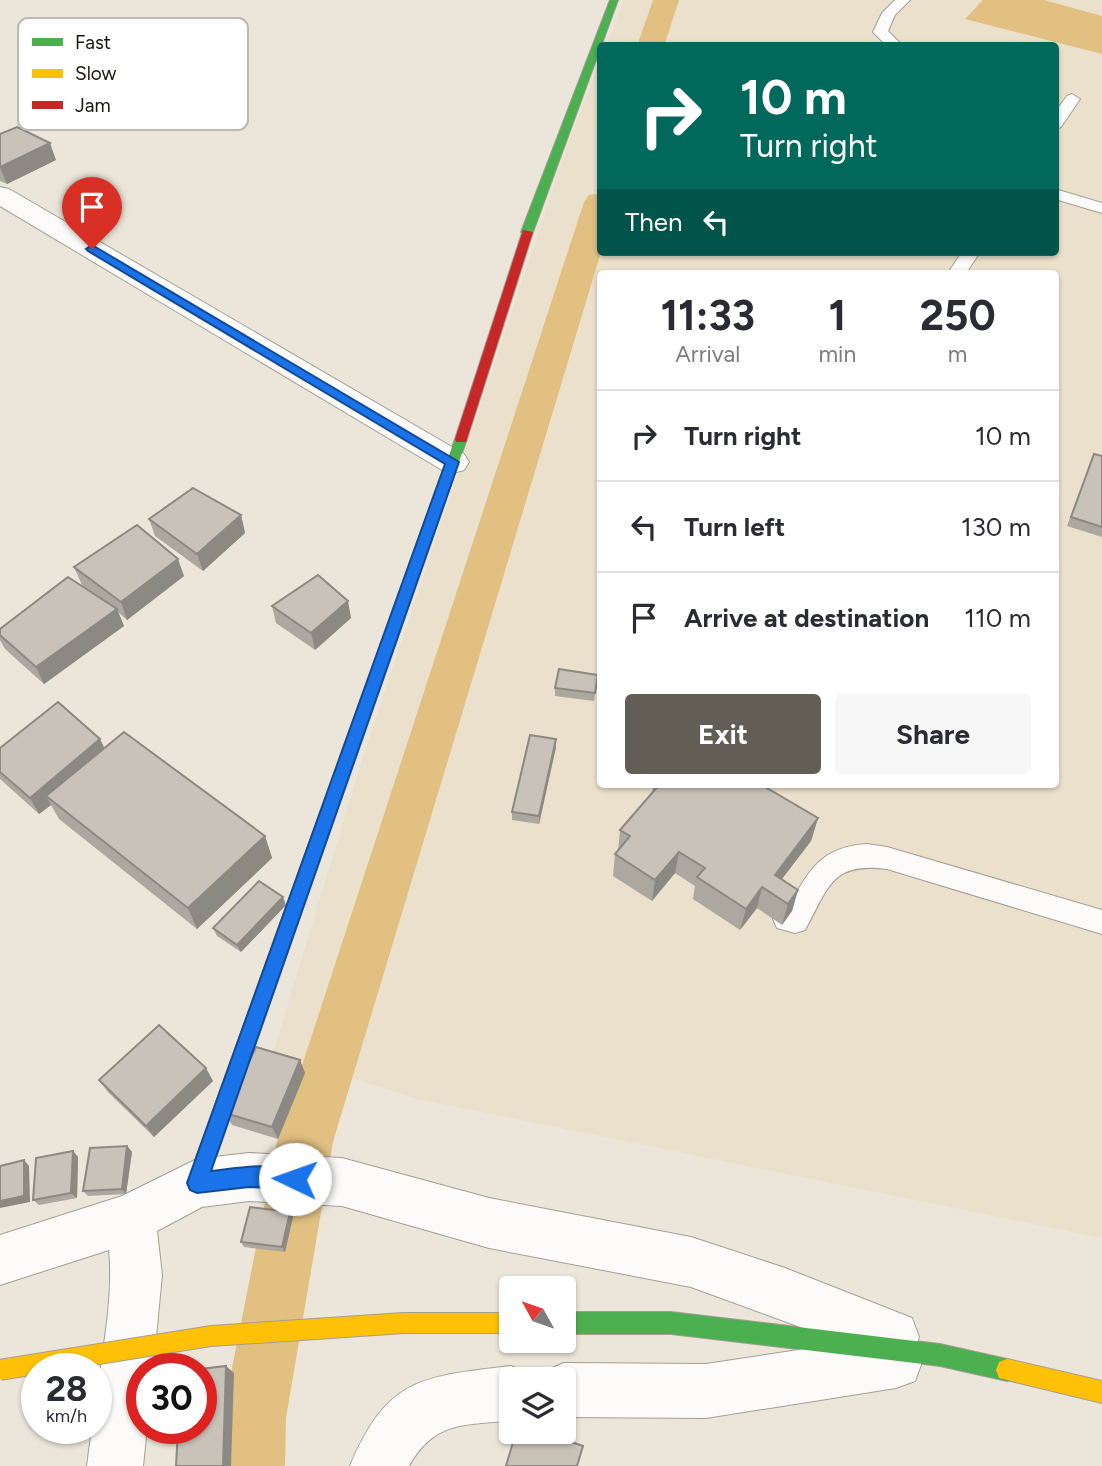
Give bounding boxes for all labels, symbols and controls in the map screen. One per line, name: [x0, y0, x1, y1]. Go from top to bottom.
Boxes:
legend: [18, 18, 248, 130]
text: Fast: [75, 31, 111, 54]
text: Slow: [75, 62, 117, 85]
text: 10 m: [740, 67, 847, 126]
icon: right: [625, 70, 716, 161]
text: Jam: [75, 94, 111, 117]
text: Turn right: [740, 127, 878, 165]
pin: [62, 177, 122, 249]
icon: arrive: [73, 188, 111, 226]
icon: left: [697, 203, 735, 241]
text: Then: [625, 206, 683, 238]
text: 11:33: [660, 290, 755, 341]
text: 1: [829, 290, 846, 341]
text: 250: [920, 290, 996, 341]
text: Arrival: [675, 340, 740, 368]
text: min: [819, 340, 856, 368]
text: m: [948, 340, 967, 368]
icon: right: [625, 417, 663, 455]
text: Turn right: [684, 420, 801, 452]
text: 10 m: [975, 420, 1031, 452]
icon: left: [625, 508, 663, 546]
text: Turn left: [684, 511, 785, 543]
text: 130 m: [961, 511, 1031, 543]
icon: arrive: [625, 599, 663, 637]
text: Arrive at destination: [684, 602, 929, 634]
text: 110 m: [964, 602, 1031, 634]
button: Exit: [625, 694, 821, 774]
button: Share: [835, 694, 1031, 774]
position arrow: [258, 1142, 332, 1216]
north arrow: [499, 1276, 576, 1353]
map controls: [499, 1276, 576, 1444]
speed limit sign: 30: [126, 1353, 217, 1444]
button: layers: [499, 1367, 576, 1444]
text: 28: [46, 1368, 87, 1410]
text: km/h: [46, 1405, 87, 1427]

